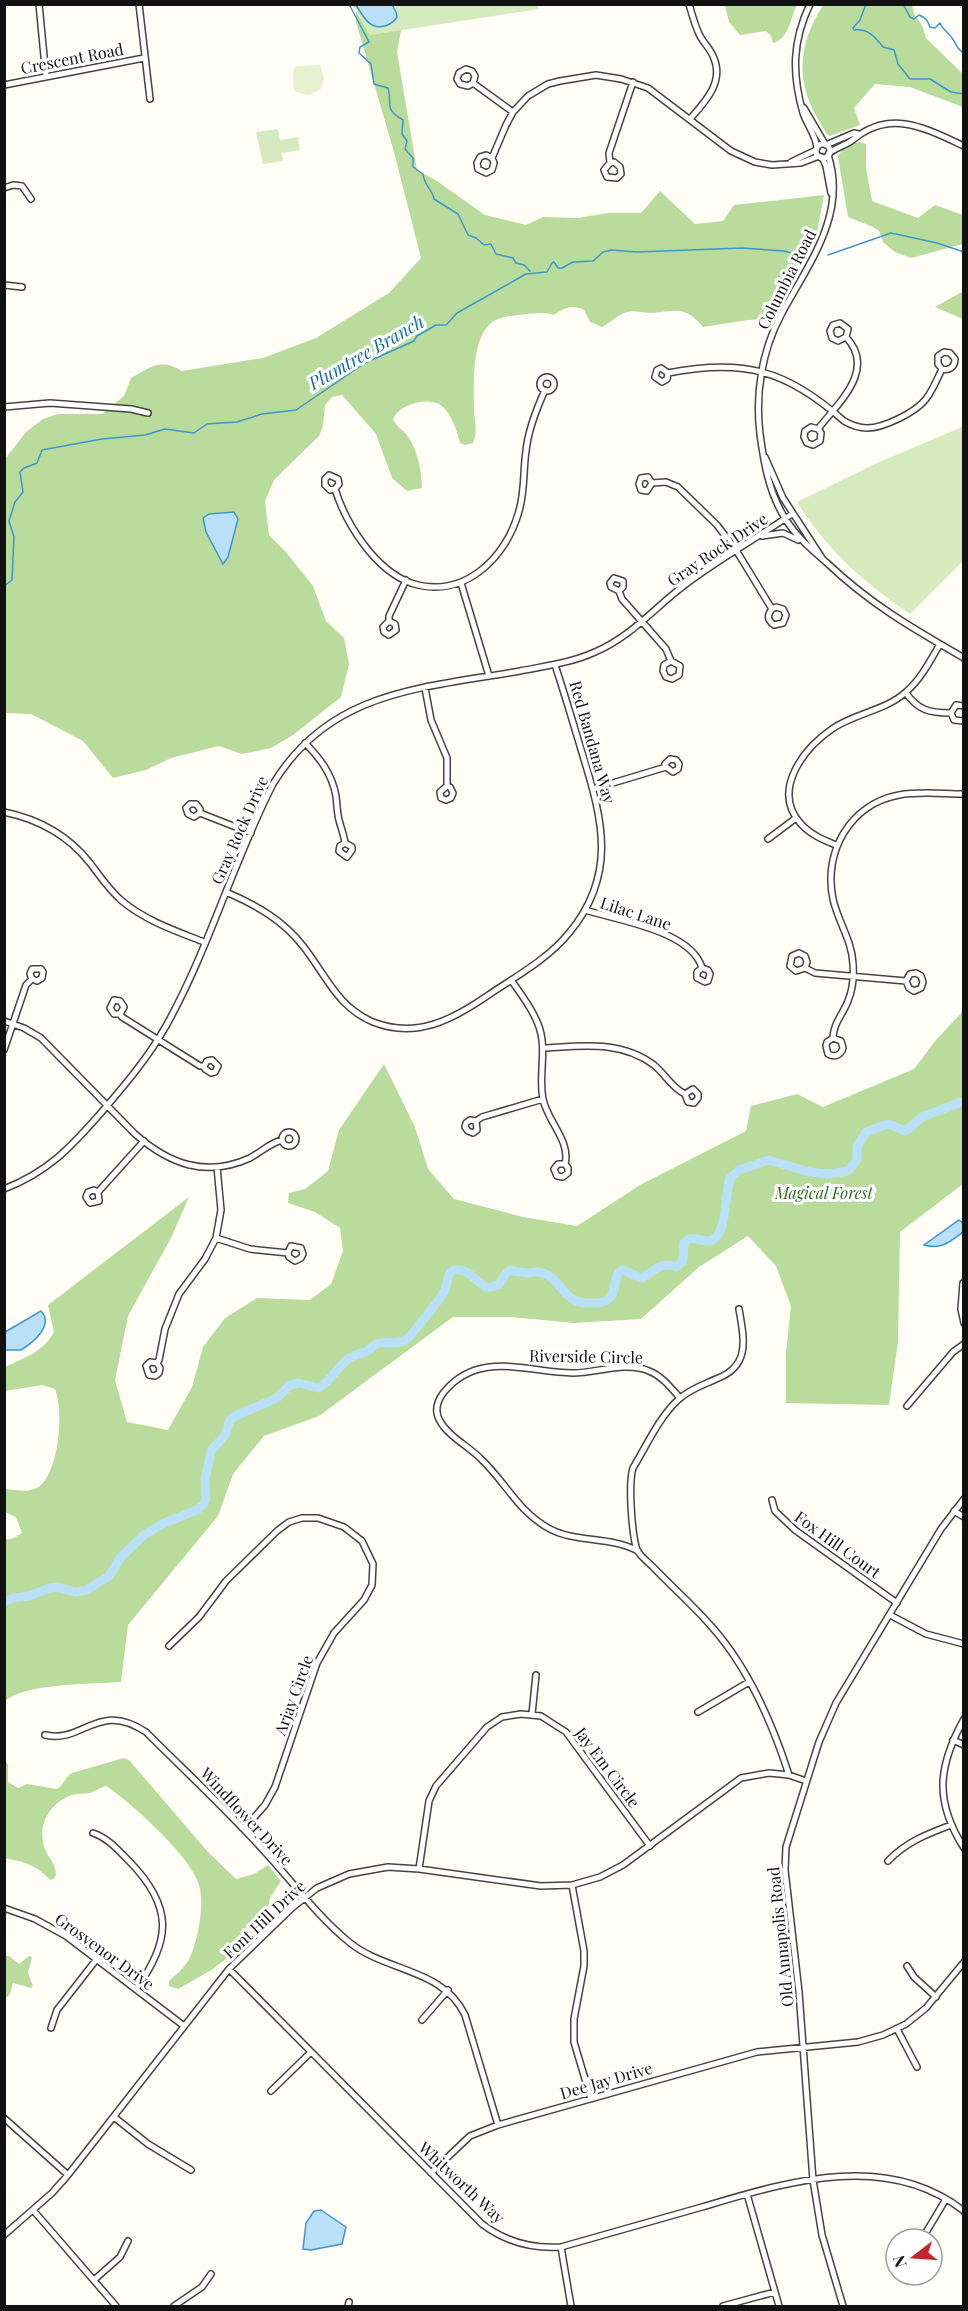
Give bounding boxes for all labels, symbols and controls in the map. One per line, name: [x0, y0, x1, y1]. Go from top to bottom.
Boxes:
street label: Crescent Road: [19, 38, 125, 78]
street label: Columbia Road: [752, 225, 820, 333]
water label: Plumtree Branch: [303, 309, 428, 395]
street label: Gray Rock Drive: [663, 508, 771, 590]
street label: Red Bandana Way: [565, 678, 621, 806]
street label: Gray Rock Drive: [206, 773, 272, 887]
street label: Lilac Lane: [598, 892, 674, 934]
park label: Magical Forest: [774, 1182, 874, 1203]
street label: Riverside Circle: [529, 1345, 643, 1367]
street label: Fox Hill Court: [791, 1506, 885, 1582]
street label: Arjay Circle: [268, 1652, 317, 1739]
street label: Jay Em Circle: [570, 1722, 645, 1811]
street label: Windflower Drive: [196, 1762, 298, 1869]
street label: Old Annapolis Road: [762, 1866, 798, 2008]
street label: Font Hill Drive: [218, 1875, 310, 1963]
street label: Grosvenor Drive: [51, 1908, 159, 1994]
street label: Dee Jay Drive: [557, 2057, 655, 2103]
street label: Whitworth Way: [414, 2136, 510, 2227]
north arrow: [884, 2227, 944, 2287]
text: N: [887, 2253, 911, 2270]

